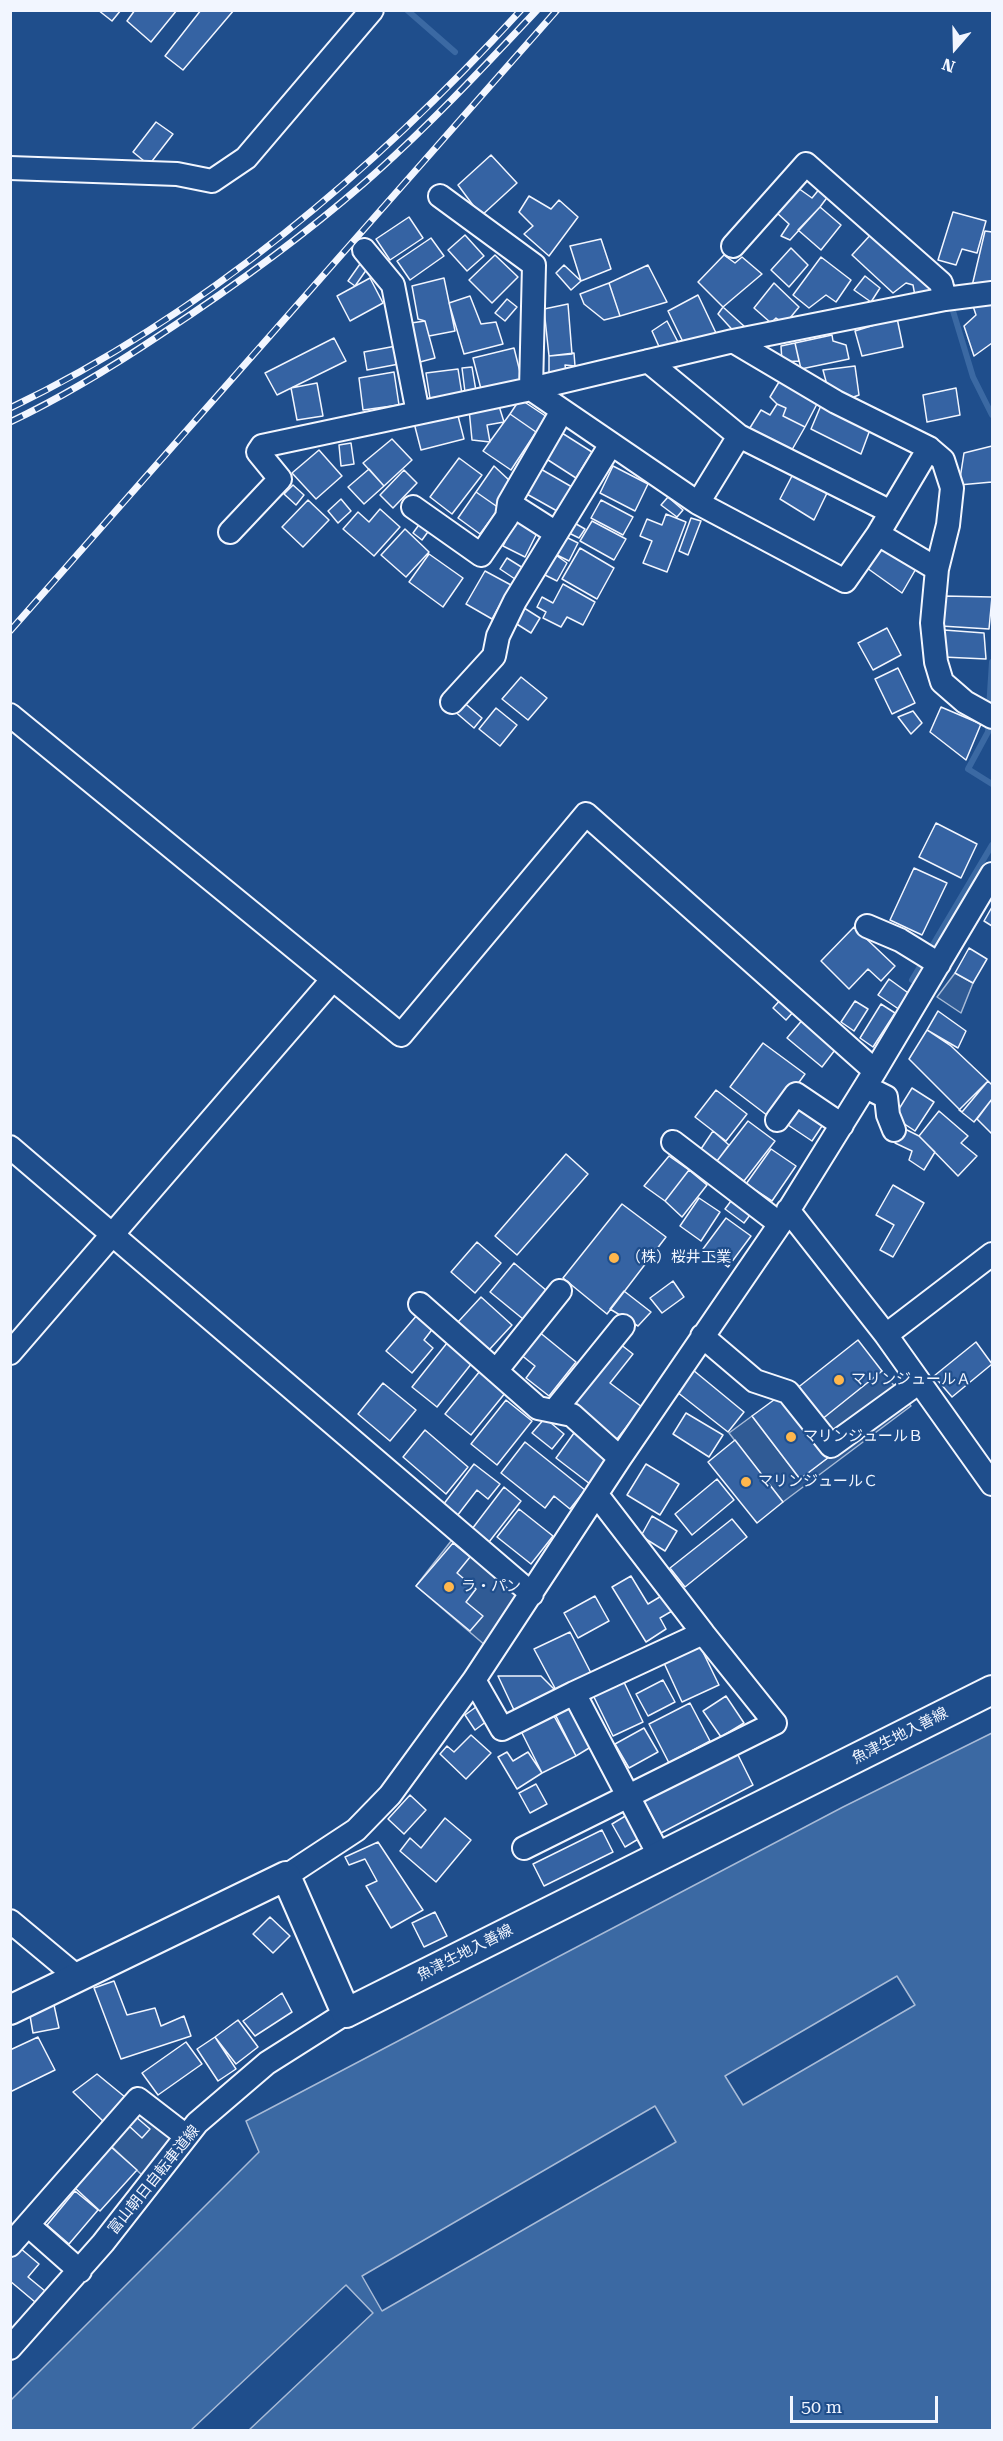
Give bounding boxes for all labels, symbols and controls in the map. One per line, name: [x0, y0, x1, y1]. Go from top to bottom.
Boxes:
north arrow: [925, 18, 985, 78]
text: N: [940, 54, 958, 76]
place label: （株）桜井工業: [626, 1249, 731, 1267]
marker: （株）桜井工業: [607, 1251, 621, 1265]
place label: マリンジュールＡ: [851, 1371, 971, 1389]
marker: マリンジュールＡ: [832, 1373, 846, 1387]
place label: マリンジュールＢ: [803, 1428, 923, 1446]
marker: マリンジュールＢ: [784, 1430, 798, 1444]
place label: マリンジュールＣ: [758, 1473, 878, 1491]
marker: マリンジュールＣ: [739, 1475, 753, 1489]
place label: ラ・パン: [461, 1578, 521, 1596]
marker: ラ・パン: [442, 1580, 456, 1594]
street label: 魚津生地入善線: [849, 1704, 951, 1768]
street label: 魚津生地入善線: [414, 1921, 516, 1985]
street label: 富山朝日自転車道線: [105, 2122, 203, 2238]
scale bar: [793, 2384, 942, 2422]
text: 50 m: [801, 2396, 842, 2417]

